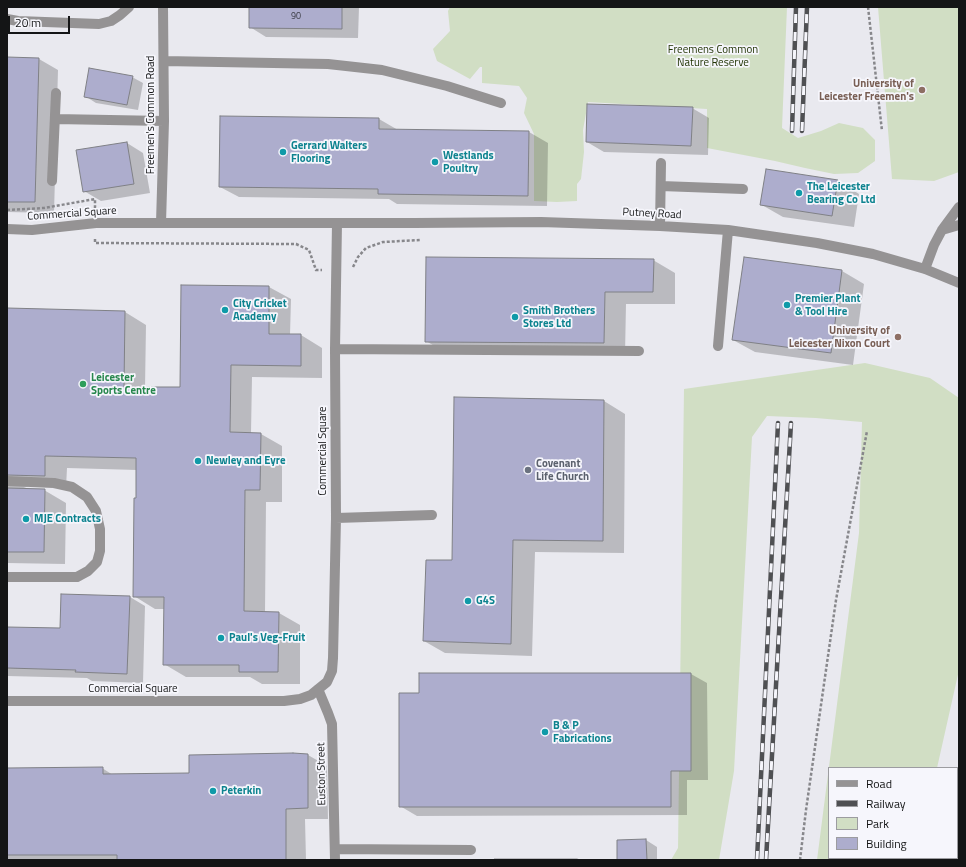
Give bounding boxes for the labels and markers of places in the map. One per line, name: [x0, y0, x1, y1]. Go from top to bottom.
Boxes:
place label: University of Leicester Freemen's: [819, 77, 914, 103]
marker: University of Leicester Freemen's: [917, 85, 927, 95]
place label: Gerrard Walters Flooring: [291, 139, 367, 165]
marker: Gerrard Walters Flooring: [278, 147, 288, 157]
place label: Westlands Poultry: [443, 149, 494, 175]
marker: Westlands Poultry: [430, 157, 440, 167]
place label: The Leicester Bearing Co Ltd: [807, 180, 876, 206]
marker: The Leicester Bearing Co Ltd: [794, 188, 804, 198]
place label: Premier Plant & Tool Hire: [795, 292, 861, 318]
place label: City Cricket Academy: [233, 297, 287, 323]
marker: Premier Plant & Tool Hire: [782, 300, 792, 310]
place label: Smith Brothers Stores Ltd: [523, 304, 595, 330]
marker: City Cricket Academy: [220, 305, 230, 315]
marker: Smith Brothers Stores Ltd: [510, 312, 520, 322]
place label: University of Leicester Nixon Court: [789, 324, 890, 350]
marker: University of Leicester Nixon Court: [893, 332, 903, 342]
place label: Leicester Sports Centre: [91, 371, 156, 397]
marker: Leicester Sports Centre: [78, 379, 88, 389]
place label: Newley and Eyre: [206, 454, 286, 468]
marker: Newley and Eyre: [193, 456, 203, 466]
place label: Covenant Life Church: [536, 457, 589, 483]
marker: Covenant Life Church: [523, 465, 533, 475]
place label: MJE Contracts: [34, 512, 101, 526]
marker: MJE Contracts: [21, 514, 31, 524]
place label: G4S: [476, 594, 495, 608]
marker: G4S: [463, 596, 473, 606]
place label: Paul's Veg-Fruit: [229, 631, 305, 645]
marker: Paul's Veg-Fruit: [216, 633, 226, 643]
place label: B & P Fabrications: [553, 719, 612, 745]
marker: B & P Fabrications: [540, 727, 550, 737]
place label: Peterkin: [221, 784, 261, 798]
marker: Peterkin: [208, 786, 218, 796]

